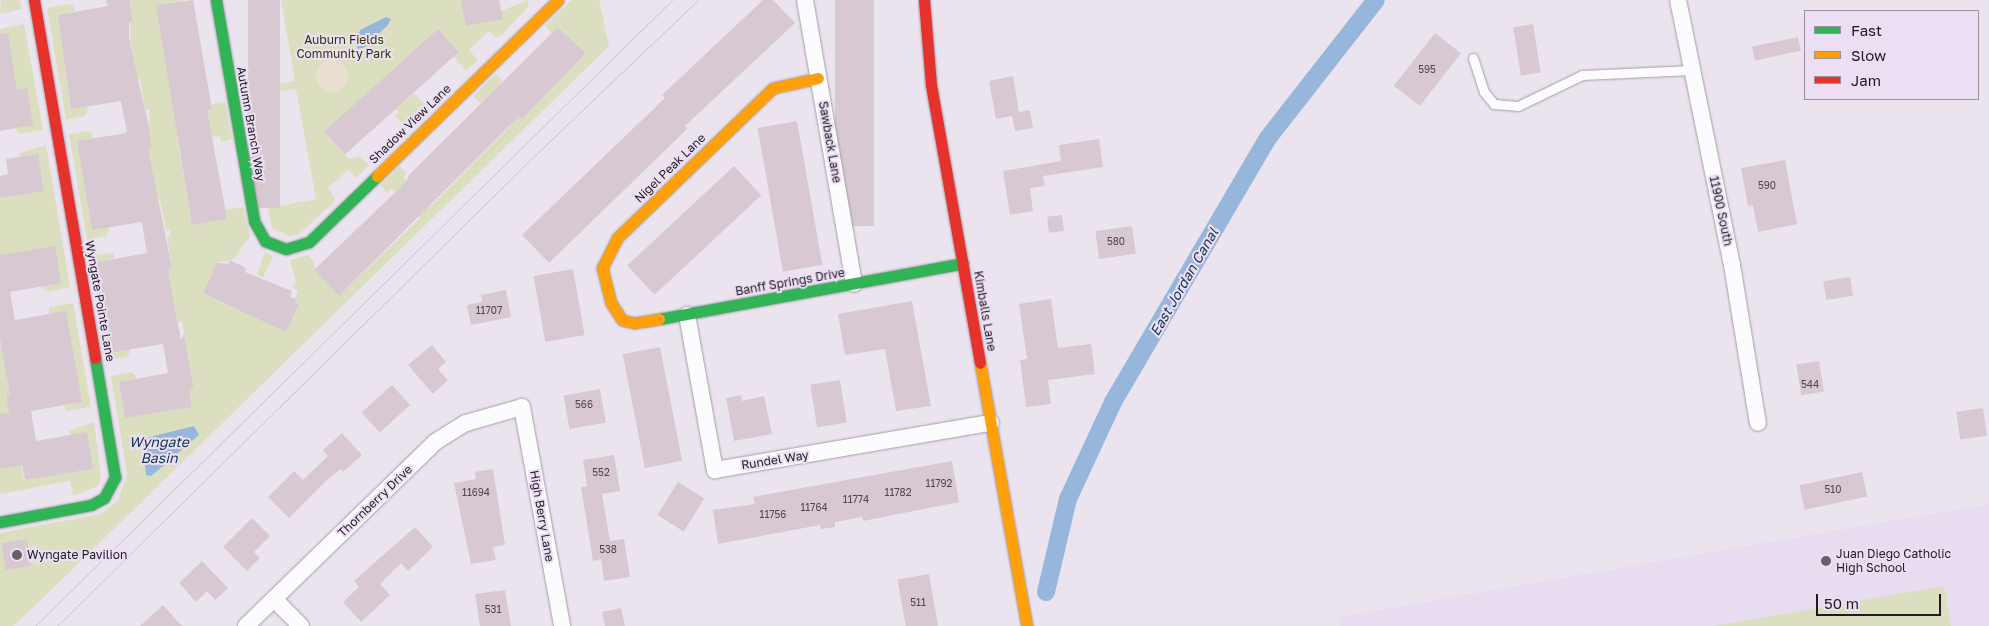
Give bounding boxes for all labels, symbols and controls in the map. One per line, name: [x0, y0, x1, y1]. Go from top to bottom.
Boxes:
legend: [1804, 10, 1979, 100]
text: Fast: [1851, 21, 1882, 39]
park label: Auburn Fields Community Park: [296, 33, 392, 61]
text: Slow: [1851, 46, 1886, 64]
house number: 595: [1418, 64, 1436, 76]
street label: Autumn Branch Way: [234, 66, 268, 182]
text: Jam: [1851, 71, 1881, 89]
street label: Shadow View Lane: [366, 81, 454, 167]
street label: Sawback Lane: [816, 100, 844, 184]
street label: Nigel Peak Lane: [632, 131, 708, 205]
street label: 11900 South: [1707, 175, 1735, 247]
house number: 590: [1758, 180, 1776, 192]
water label: East Jordan Canal: [1146, 225, 1222, 339]
house number: 580: [1107, 236, 1125, 248]
street label: Wyngate Pointe Lane: [82, 239, 118, 363]
street label: Banff Springs Drive: [734, 265, 846, 299]
street label: Kimballs Lane: [971, 270, 999, 352]
house number: 11707: [476, 305, 502, 317]
house number: 544: [1801, 379, 1819, 391]
house number: 566: [575, 399, 593, 411]
water label: Wyngate Basin: [129, 434, 189, 467]
street label: Rundel Way: [740, 448, 810, 472]
street label: Thornberry Drive: [335, 462, 415, 540]
house number: 552: [592, 467, 610, 479]
street label: High Berry Lane: [527, 469, 557, 563]
house number: 11792: [926, 478, 952, 490]
house number: 510: [1825, 484, 1841, 496]
house number: 11694: [462, 487, 490, 499]
house number: 11782: [885, 487, 911, 499]
house number: 11774: [843, 494, 869, 506]
house number: 11764: [800, 502, 828, 514]
house number: 11756: [760, 509, 786, 521]
house number: 538: [599, 544, 617, 556]
place label: Juan Diego Catholic High School: [1836, 547, 1951, 575]
place label: Wyngate Pavilion: [27, 548, 127, 562]
marker: Wyngate Pavilion: [11, 549, 23, 561]
marker: Juan Diego Catholic High School: [1820, 555, 1832, 567]
scale bar: [1819, 584, 1944, 616]
text: 50 m: [1824, 594, 1859, 612]
house number: 511: [910, 597, 926, 609]
house number: 531: [485, 604, 501, 616]

